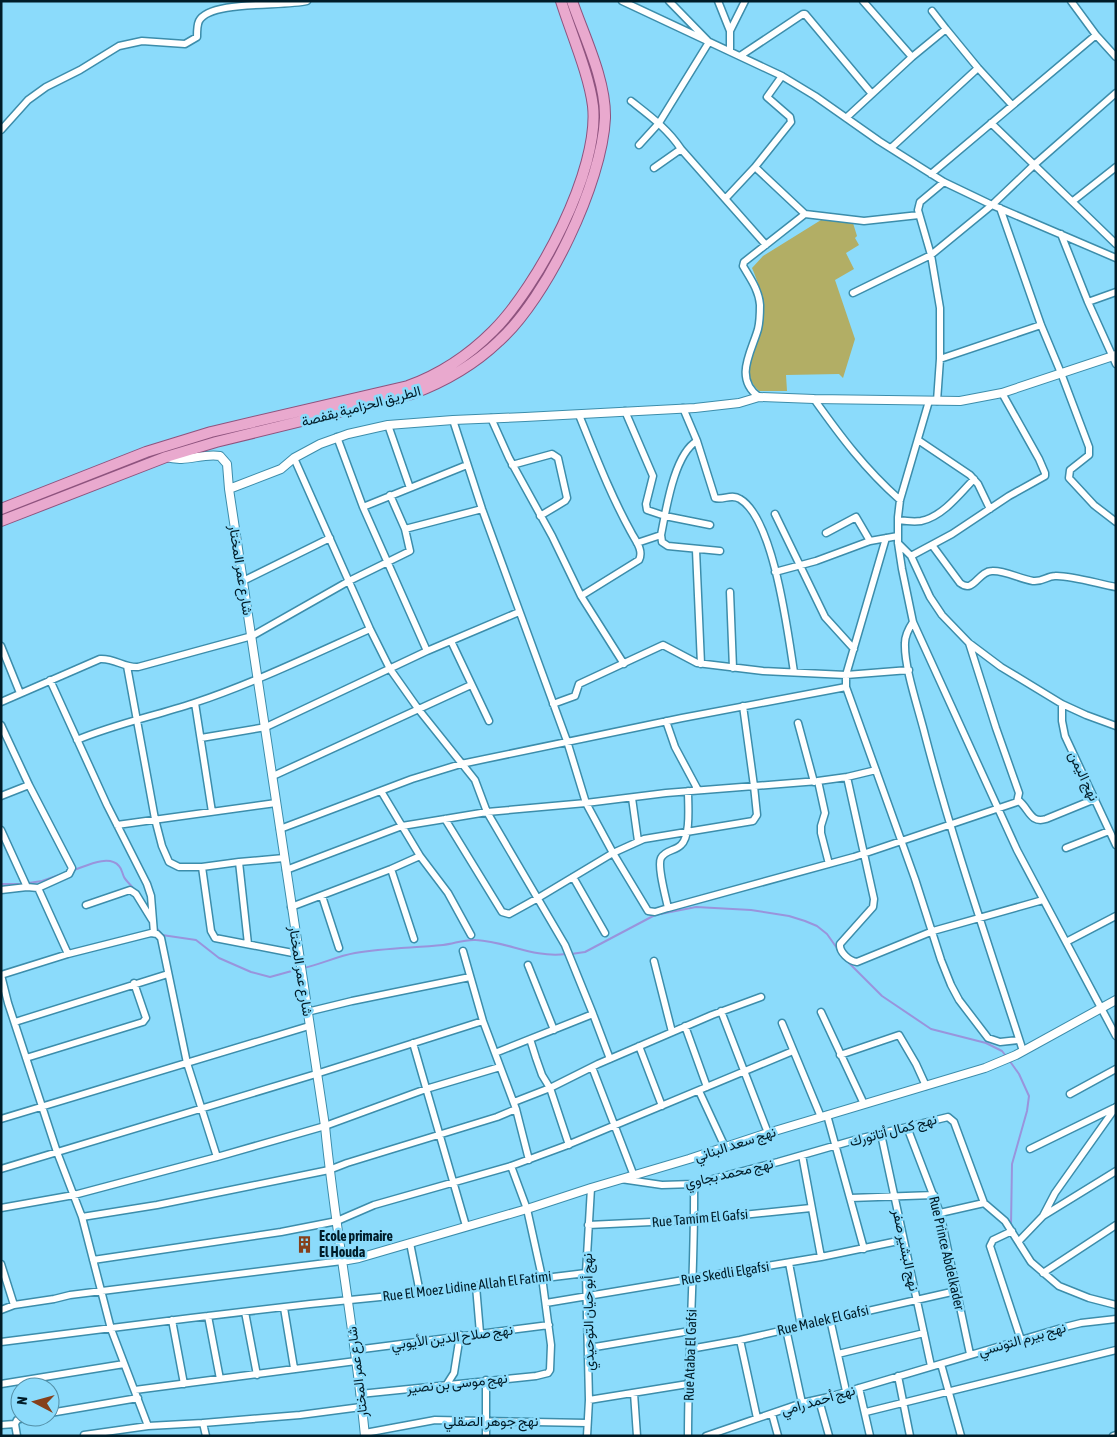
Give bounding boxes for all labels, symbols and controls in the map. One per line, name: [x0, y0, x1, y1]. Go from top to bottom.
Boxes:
street label: الطريق الحزامية بقفصة: [300, 382, 423, 431]
street label: شارع عمر المختار: [223, 523, 256, 617]
street label: نهج اليمن: [1063, 749, 1102, 805]
street label: شارع عمر المختار: [283, 924, 316, 1018]
street label: نهج كمال أتاتورك: [848, 1111, 939, 1152]
street label: نهج سعد البناني: [692, 1123, 779, 1168]
street label: نهج محمد بجاوي: [683, 1155, 776, 1195]
street label: Rue Prince Abdelkader: [926, 1194, 968, 1312]
street label: Rue Tamim El Gafsi: [651, 1206, 749, 1230]
street label: نهج البشير صفر: [886, 1207, 922, 1293]
place label: Ecole primaire El Houda: [319, 1228, 393, 1260]
building icon: Ecole primaire El Houda: [295, 1234, 315, 1254]
street label: نهج أبو حيان التوحيدي: [579, 1253, 601, 1371]
street label: Rue Skedli Elgafsi: [680, 1258, 770, 1288]
street label: Rue El Moez Lidine Allah El Fatimi: [382, 1268, 552, 1304]
street label: Rue Malek El Gafsi: [776, 1302, 870, 1338]
street label: Rue Ataba El Gafsi: [680, 1309, 700, 1401]
street label: نهج بيرم التونسي: [976, 1319, 1069, 1363]
street label: نهج صلاح الدين الأيوبي: [390, 1322, 514, 1356]
street label: شارع عمر المختار: [343, 1325, 374, 1419]
street label: نهج موسى بن نصير: [405, 1370, 509, 1399]
north arrow: [10, 1377, 60, 1427]
street label: نهج أحمد رامي: [779, 1382, 858, 1422]
text: N: [14, 1396, 30, 1406]
street label: نهج جوهر الصقلي: [444, 1413, 539, 1433]

